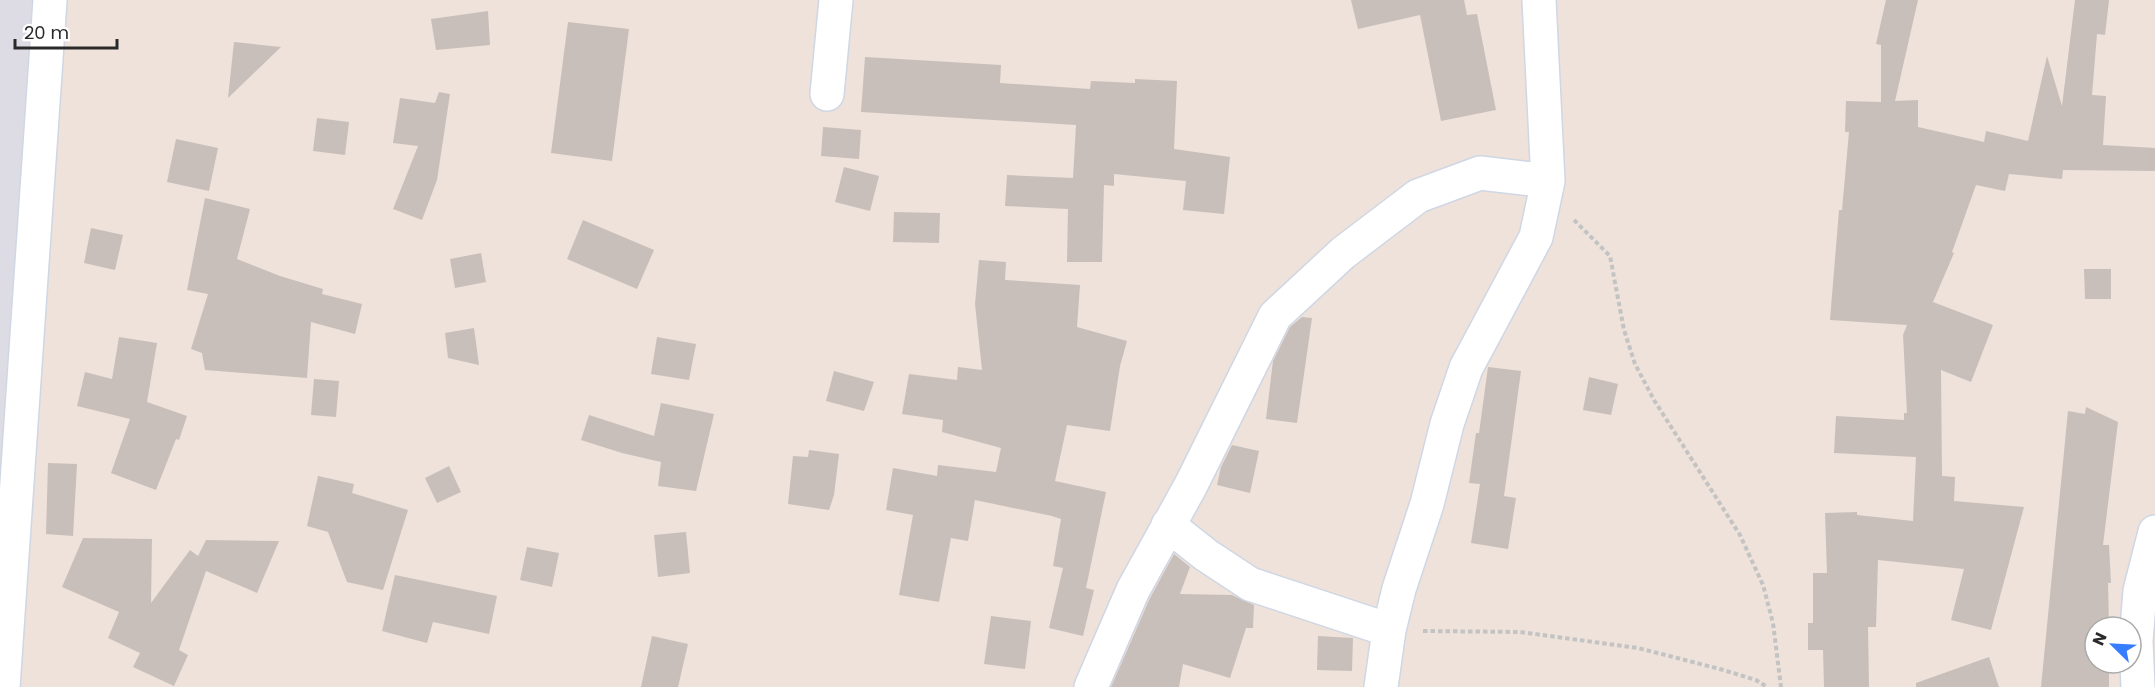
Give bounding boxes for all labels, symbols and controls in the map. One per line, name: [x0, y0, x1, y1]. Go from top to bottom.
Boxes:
scale bar: [15, 12, 117, 50]
text: 20 m: [24, 20, 69, 45]
north arrow: [2083, 615, 2143, 675]
text: N: [2087, 629, 2113, 649]

